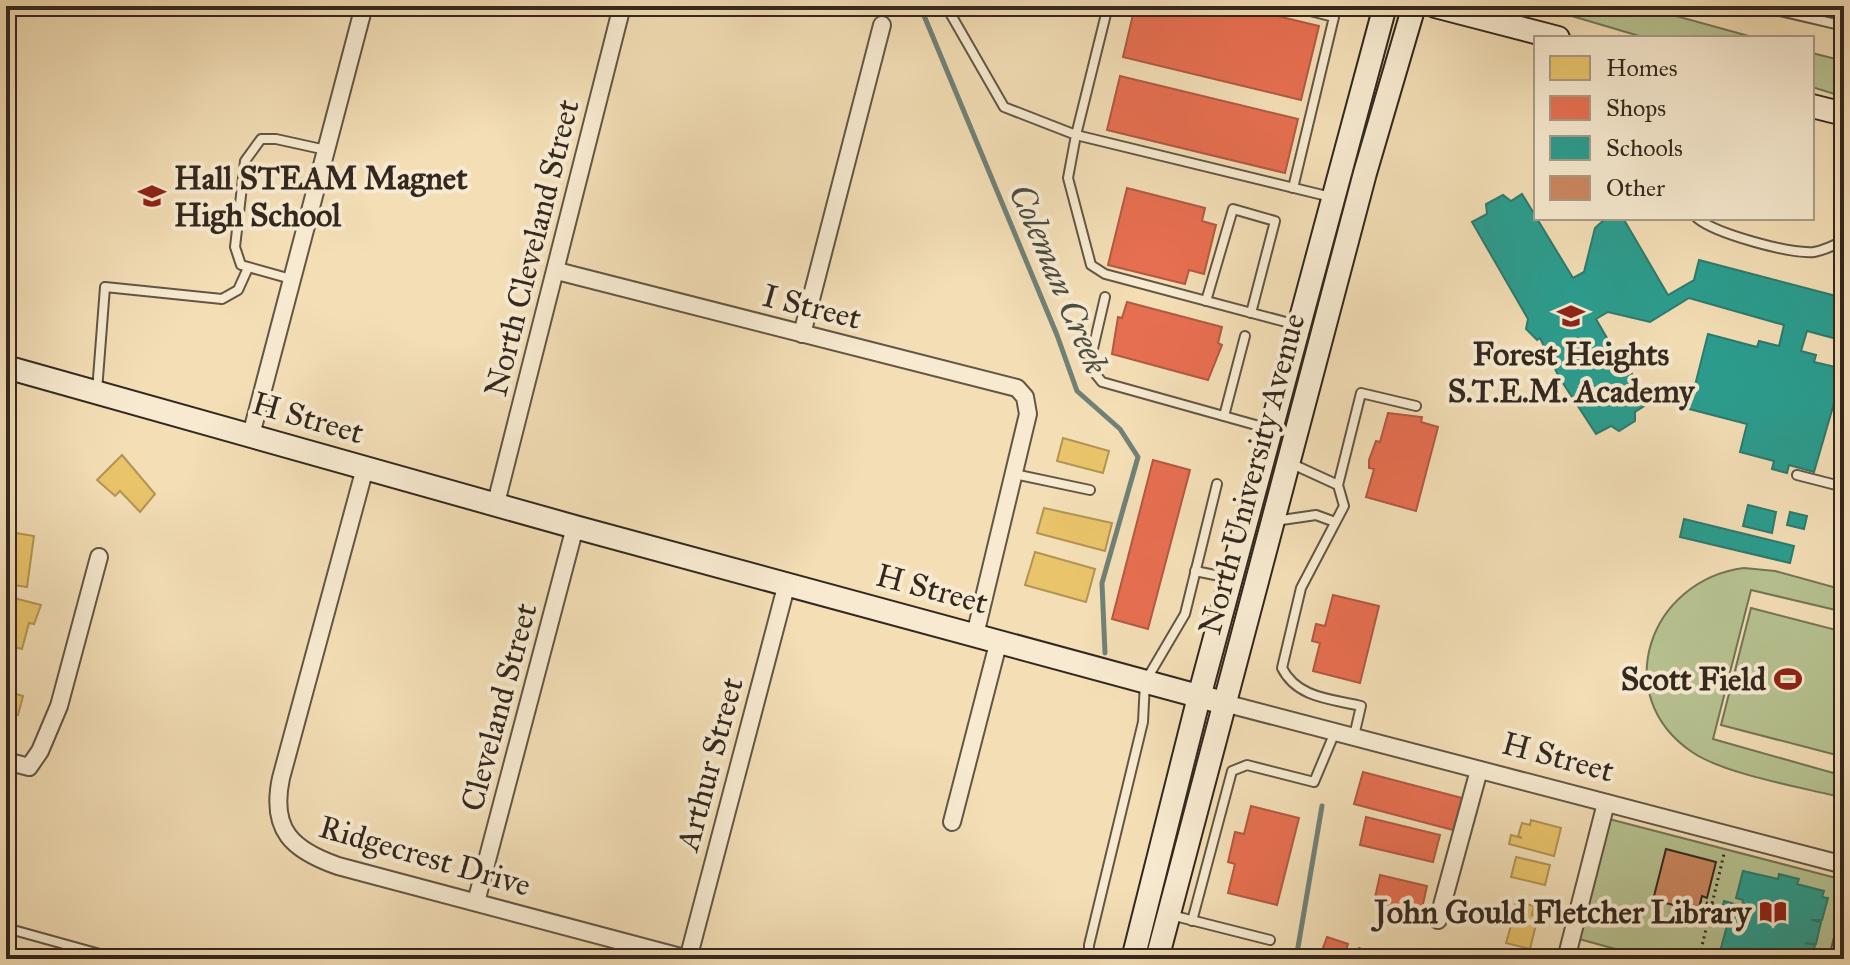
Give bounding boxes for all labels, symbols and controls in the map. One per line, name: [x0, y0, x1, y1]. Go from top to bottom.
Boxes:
legend: [1534, 36, 1814, 220]
text: Homes: [1606, 53, 1678, 83]
text: Shops: [1606, 93, 1666, 123]
street label: North Cleveland Street: [476, 95, 588, 401]
text: Schools: [1606, 133, 1683, 163]
place label: Hall STEAM Magnet High School: [174, 159, 468, 235]
text: Other: [1606, 173, 1665, 203]
water label: Coleman Creek: [1001, 178, 1117, 380]
school or university icon: Hall STEAM Magnet High School: [137, 181, 167, 211]
street label: I Street: [759, 276, 865, 338]
school or university icon: Forest Heights S.T.E.M. Academy: [1556, 301, 1586, 331]
street label: North University Avenue: [1190, 309, 1314, 639]
place label: Forest Heights S.T.E.M. Academy: [1448, 335, 1695, 411]
street label: H Street: [248, 384, 368, 452]
street label: H Street: [872, 555, 992, 623]
street label: Cleveland Street: [452, 599, 546, 815]
place label: Scott Field: [1621, 660, 1767, 699]
sports icon: Scott Field: [1773, 664, 1803, 694]
street label: Arthur Street: [668, 673, 752, 857]
street label: H Street: [1498, 723, 1618, 791]
street label: Ridgecrest Drive: [315, 807, 535, 905]
place label: John Gould Fletcher Library: [1370, 893, 1752, 932]
library icon: John Gould Fletcher Library: [1758, 897, 1788, 927]

